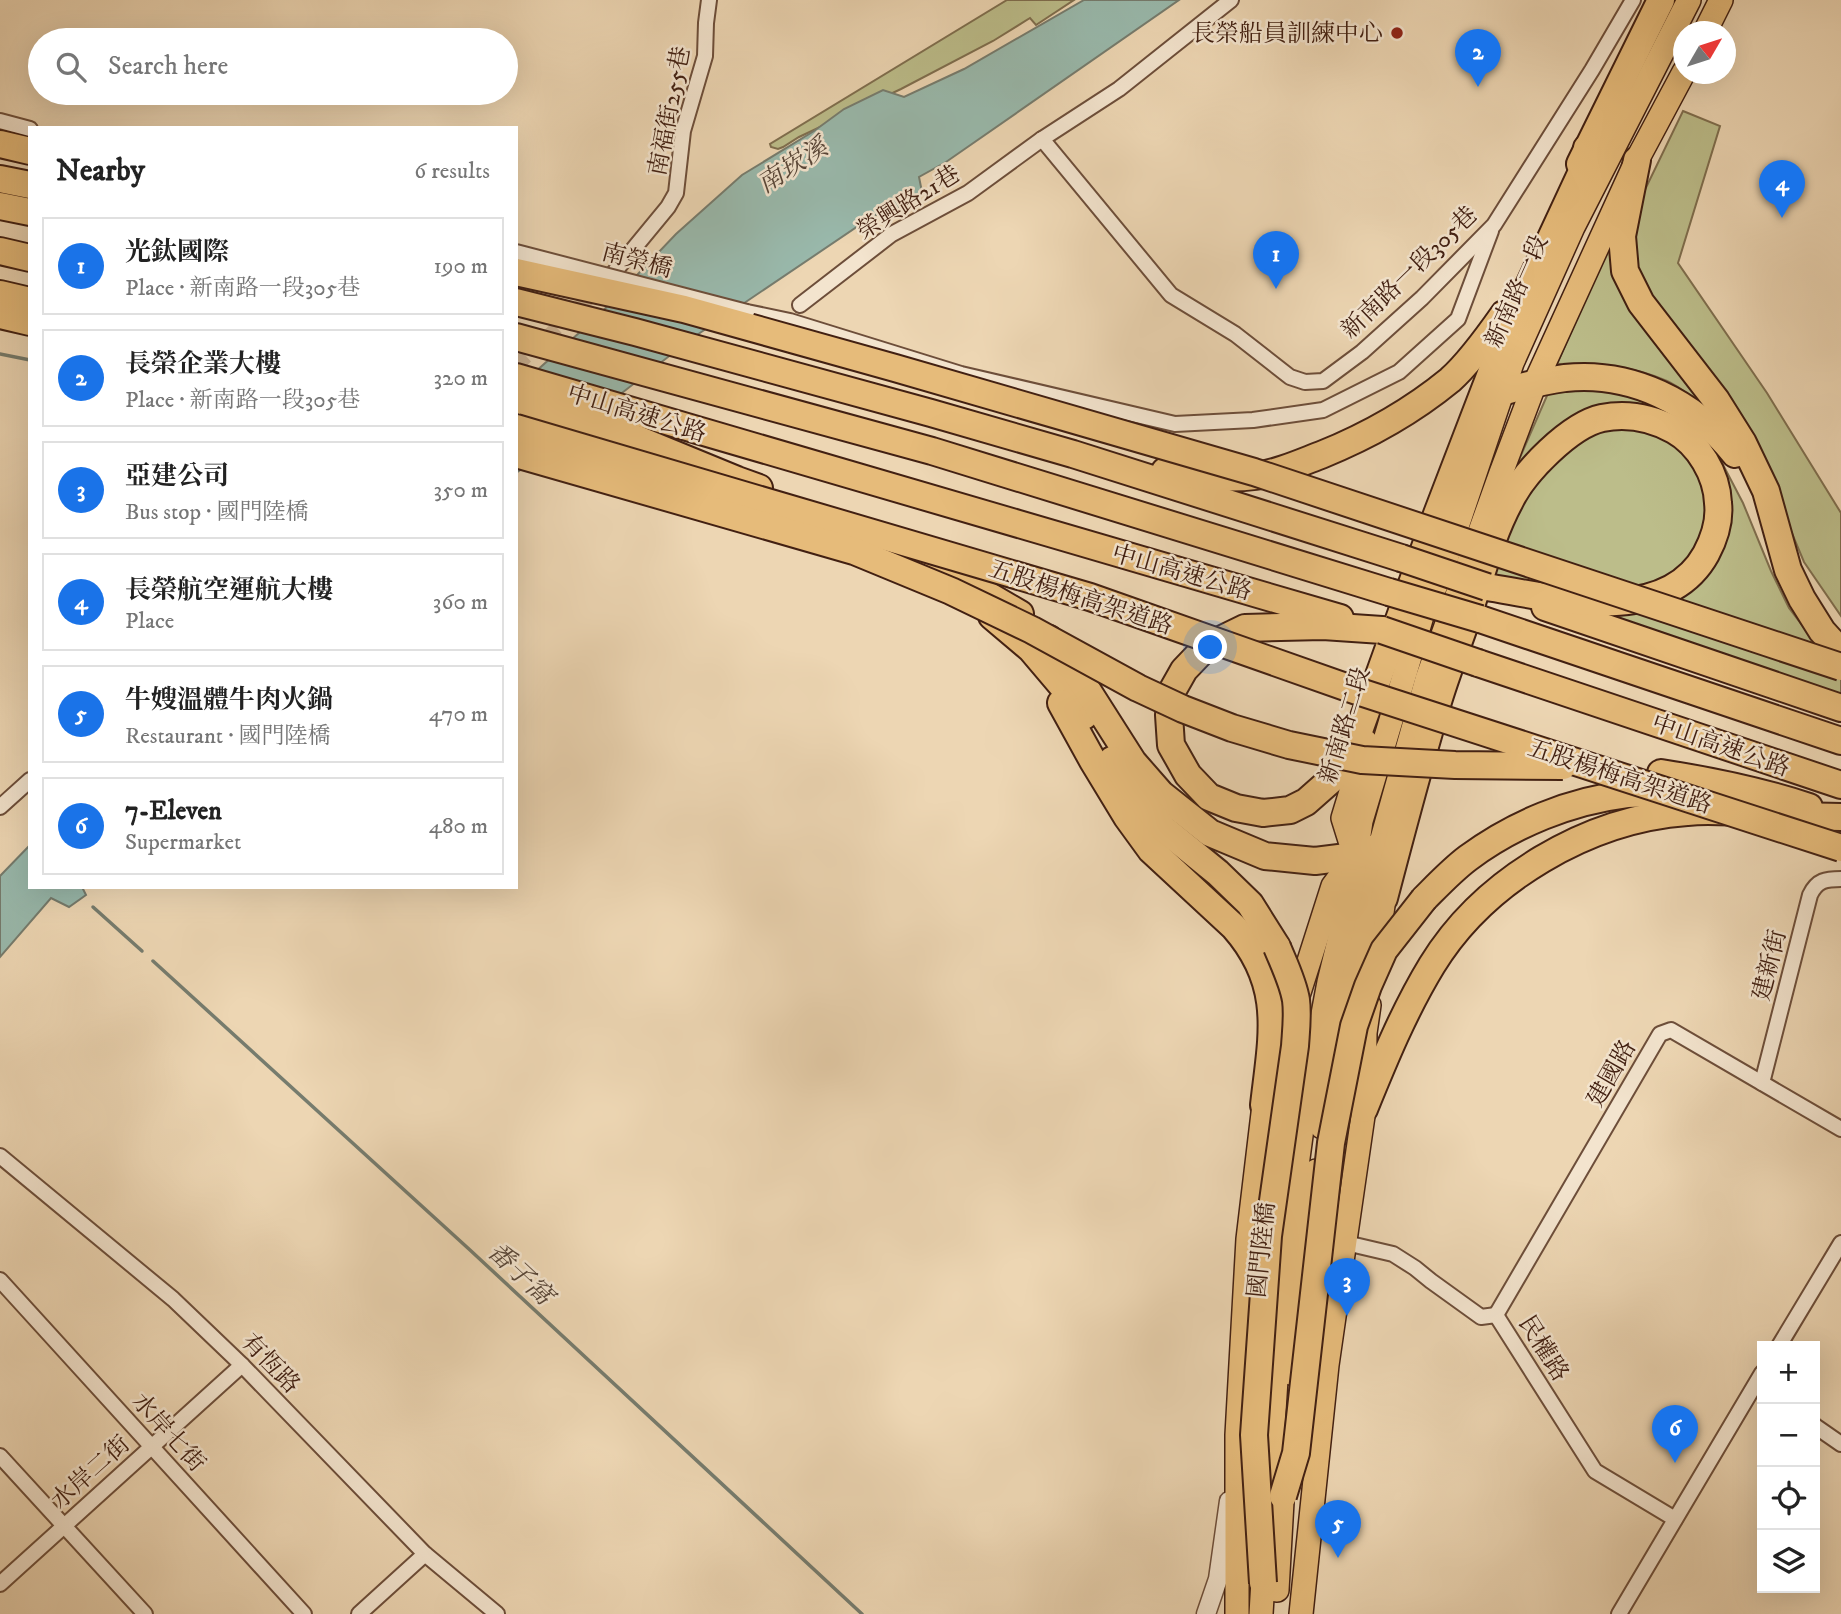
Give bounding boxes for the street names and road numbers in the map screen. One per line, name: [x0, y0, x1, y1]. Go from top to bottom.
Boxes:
street label: 南福街255巷: [643, 44, 697, 179]
street label: 榮興路21巷: [851, 159, 966, 246]
street label: 新南路一段305巷: [1335, 200, 1484, 345]
street label: 新南路一段: [1479, 230, 1555, 352]
street label: 南榮橋: [598, 237, 675, 285]
street label: 中山高速公路: [563, 379, 710, 449]
street label: 中山高速公路: [1108, 539, 1255, 607]
street label: 五股楊梅高架道路: [985, 554, 1177, 642]
street label: 新南路二段: [1313, 664, 1377, 787]
street label: 中山高速公路: [1648, 708, 1794, 784]
street label: 五股楊梅高架道路: [1524, 733, 1716, 821]
street label: 建新街: [1747, 927, 1793, 1004]
street label: 建國路: [1581, 1035, 1643, 1112]
street label: 國門陸橋: [1242, 1201, 1282, 1299]
street label: 民權路: [1511, 1310, 1575, 1387]
street label: 有恆路: [234, 1327, 306, 1400]
street label: 水岸七街: [125, 1387, 212, 1478]
street label: 水岸二街: [45, 1429, 136, 1516]

